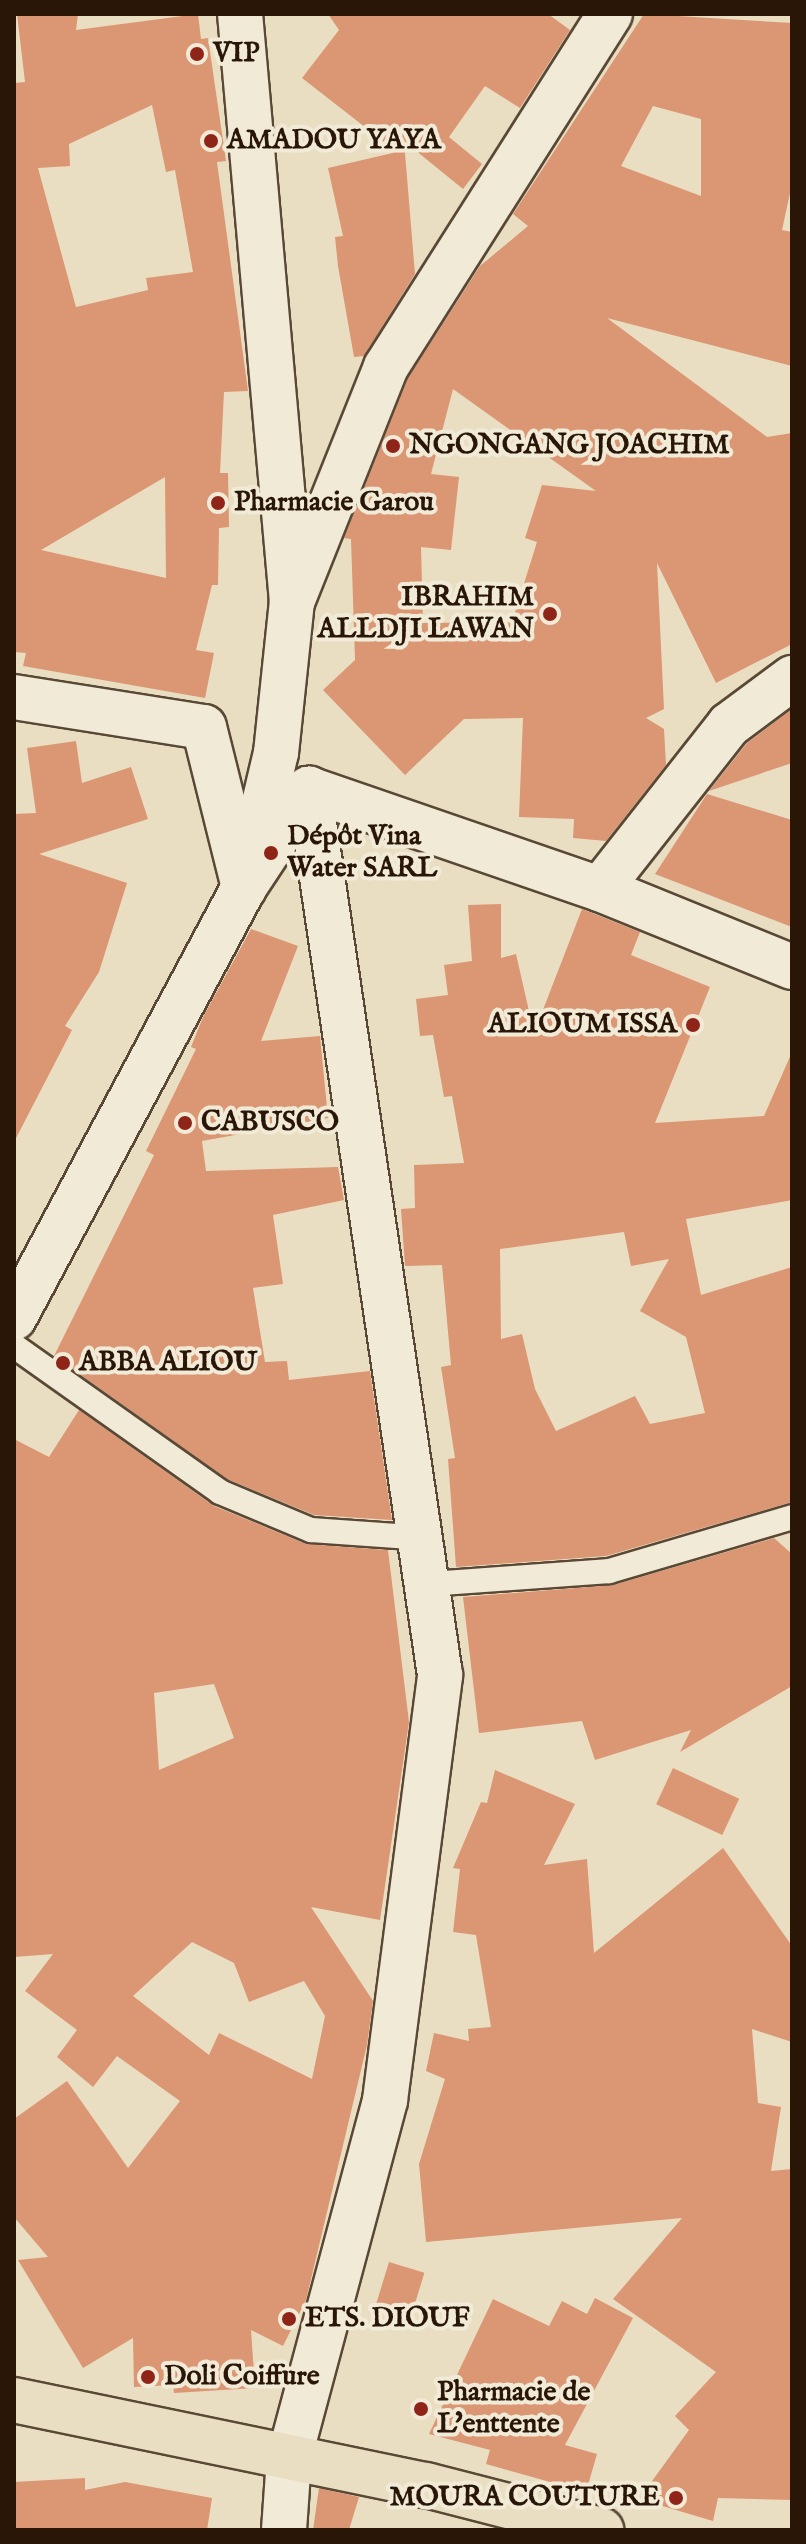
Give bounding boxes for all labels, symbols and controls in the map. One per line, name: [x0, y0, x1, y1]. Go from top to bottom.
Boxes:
place label: VIP: [213, 37, 260, 71]
marker: VIP: [188, 45, 206, 63]
place label: AMADOU YAYA: [227, 124, 441, 158]
marker: AMADOU YAYA: [202, 132, 220, 150]
place label: NGONGANG JOACHIM: [409, 429, 730, 463]
marker: NGONGANG JOACHIM: [384, 437, 402, 455]
place label: Pharmacie Garou: [234, 486, 434, 520]
marker: Pharmacie Garou: [209, 494, 227, 512]
place label: IBRAHIM ALLDJI LAWAN: [317, 581, 534, 647]
marker: IBRAHIM ALLDJI LAWAN: [541, 605, 559, 623]
place label: Dépôt Vina Water SARL: [287, 820, 437, 886]
marker: Dépôt Vina Water SARL: [262, 844, 280, 862]
place label: ALIOUM ISSA: [488, 1008, 677, 1042]
marker: ALIOUM ISSA: [684, 1016, 702, 1034]
place label: CABUSCO: [201, 1106, 339, 1140]
marker: CABUSCO: [176, 1114, 194, 1132]
place label: ABBA ALIOU: [79, 1346, 257, 1380]
marker: ABBA ALIOU: [54, 1354, 72, 1372]
place label: ETS. DIOUF: [305, 2302, 470, 2336]
marker: ETS. DIOUF: [280, 2310, 298, 2328]
place label: Doli Coiffure: [164, 2360, 320, 2394]
marker: Doli Coiffure: [139, 2368, 157, 2386]
place label: Pharmacie de L'enttente: [437, 2376, 590, 2442]
marker: Pharmacie de L'enttente: [412, 2400, 430, 2418]
place label: MOURA COUTURE: [389, 2481, 660, 2515]
marker: MOURA COUTURE: [667, 2489, 685, 2507]

